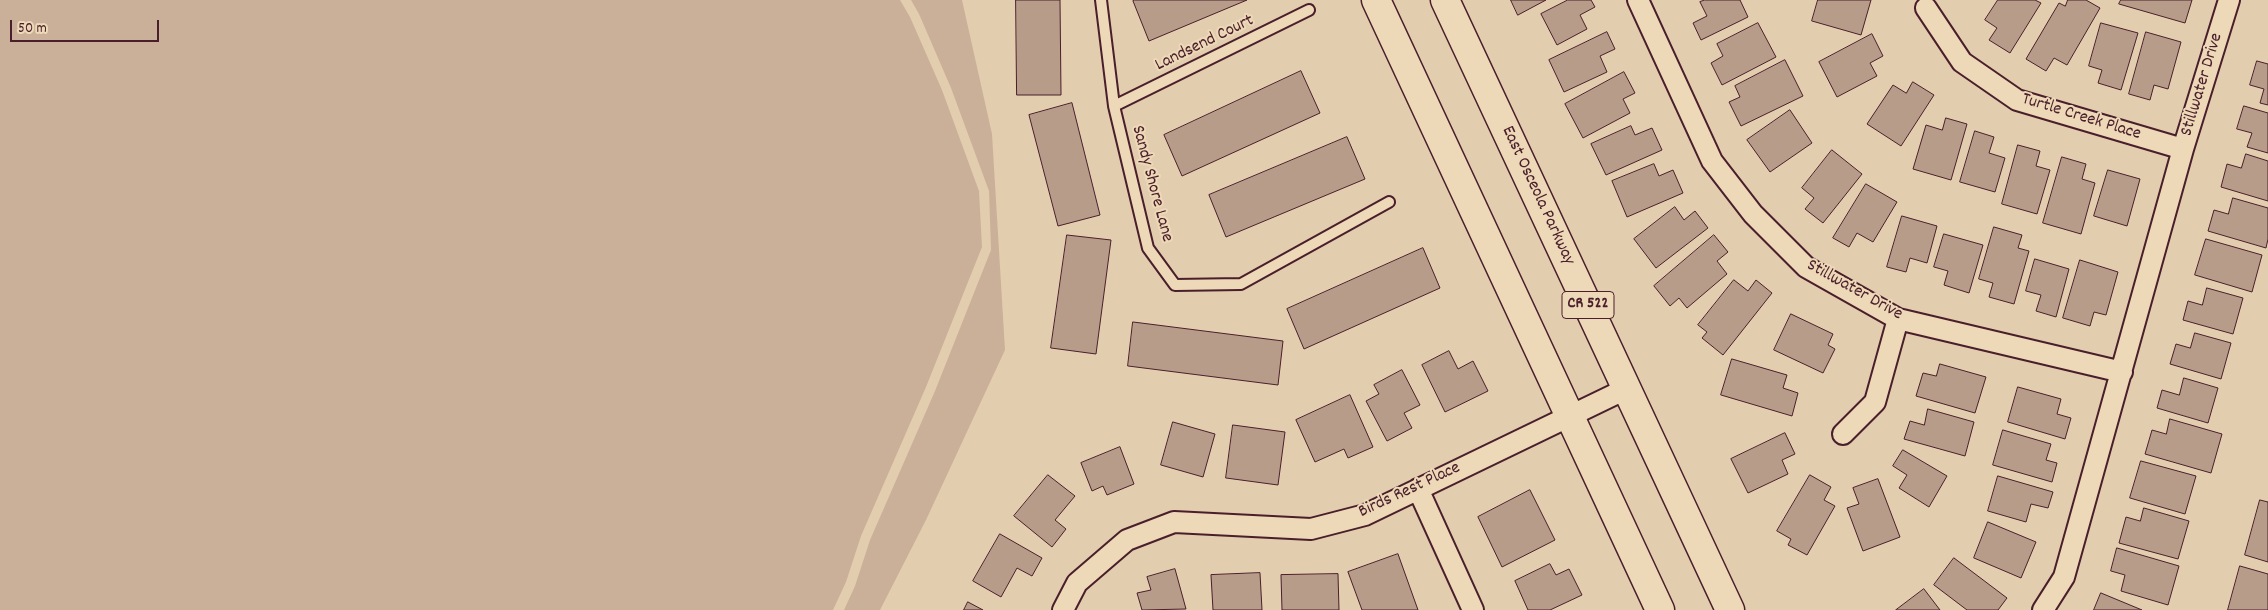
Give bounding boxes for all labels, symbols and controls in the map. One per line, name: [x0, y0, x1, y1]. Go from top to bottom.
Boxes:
scale bar: [12, 10, 161, 42]
street label: Landsend Court: [1152, 11, 1258, 77]
text: 50 m: [18, 18, 47, 40]
street label: Stillwater Drive: [2177, 31, 2229, 139]
street label: Turtle Creek Place: [2019, 90, 2143, 146]
street label: Sandy Shore Lane: [1125, 123, 1177, 245]
street label: East Osceola Parkway: [1495, 123, 1579, 269]
street label: Stillwater Drive: [1802, 256, 1906, 326]
road number: CR 522: [1562, 292, 1614, 318]
street label: Birds Rest Place: [1356, 458, 1464, 524]

